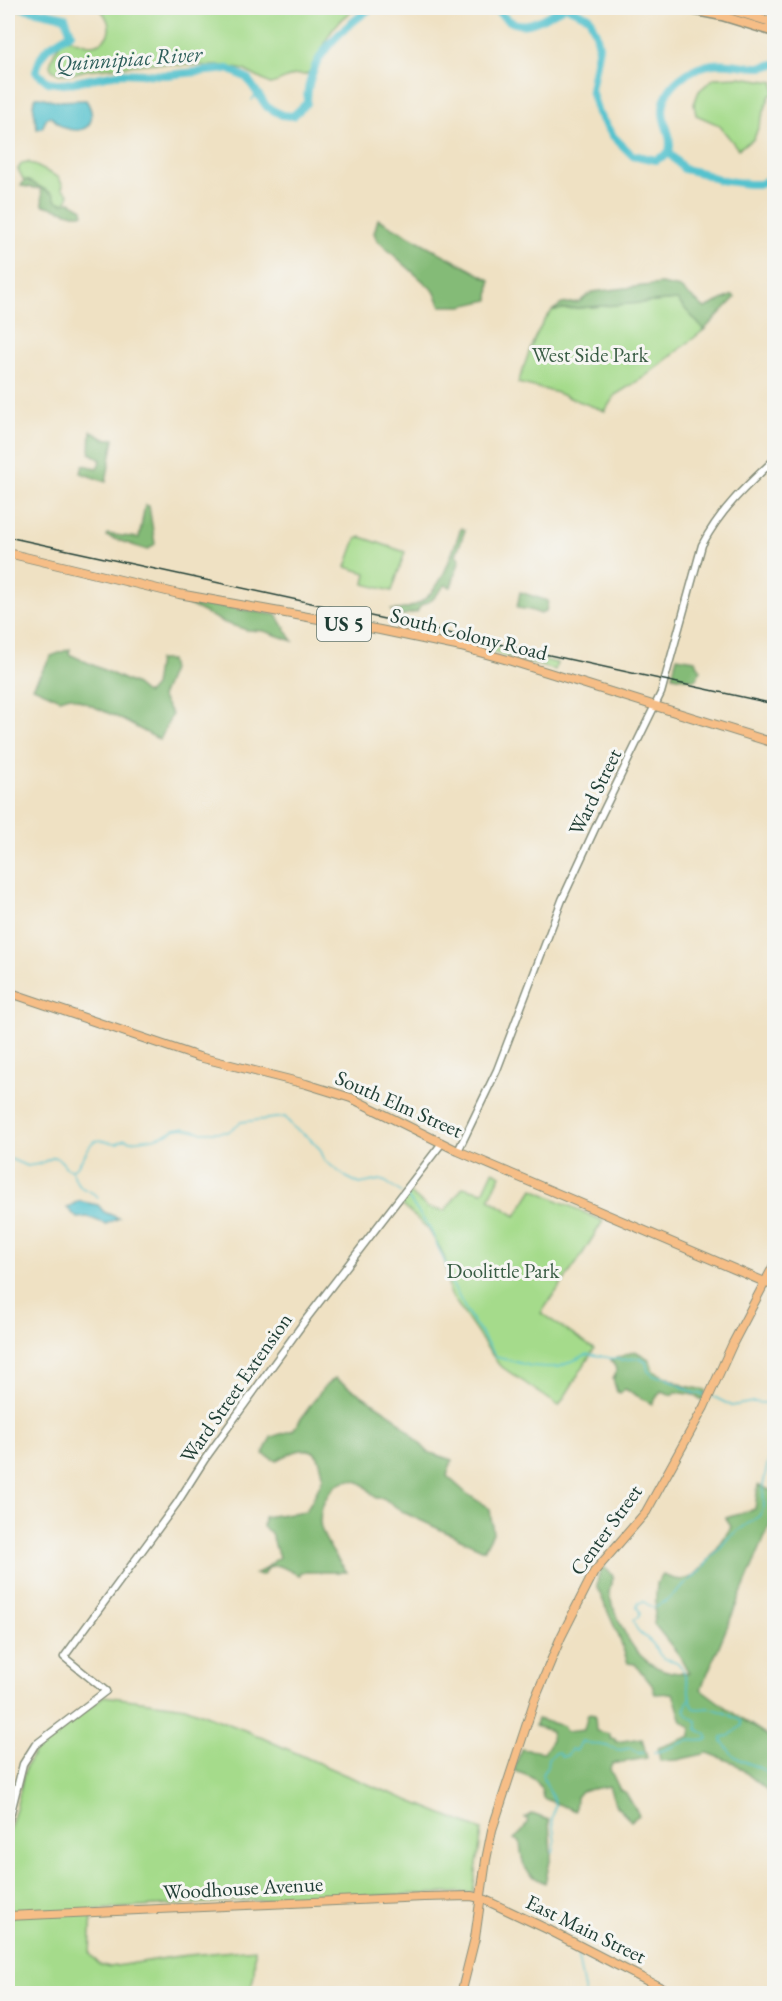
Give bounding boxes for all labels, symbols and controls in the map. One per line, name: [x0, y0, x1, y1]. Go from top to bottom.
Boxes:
water label: Quinnipiac River: [55, 39, 205, 78]
park label: West Side Park: [532, 341, 649, 368]
street label: South Colony Road: [388, 601, 551, 666]
road number: US 5: [317, 607, 371, 641]
street label: Ward Street: [562, 743, 627, 840]
street label: South Elm Street: [331, 1063, 467, 1144]
park label: Doolittle Park: [447, 1257, 561, 1284]
street label: Ward Street Extension: [174, 1307, 298, 1468]
street label: Center Street: [563, 1478, 648, 1581]
street label: Woodhouse Avenue: [162, 1870, 324, 1905]
street label: East Main Street: [522, 1888, 651, 1970]

